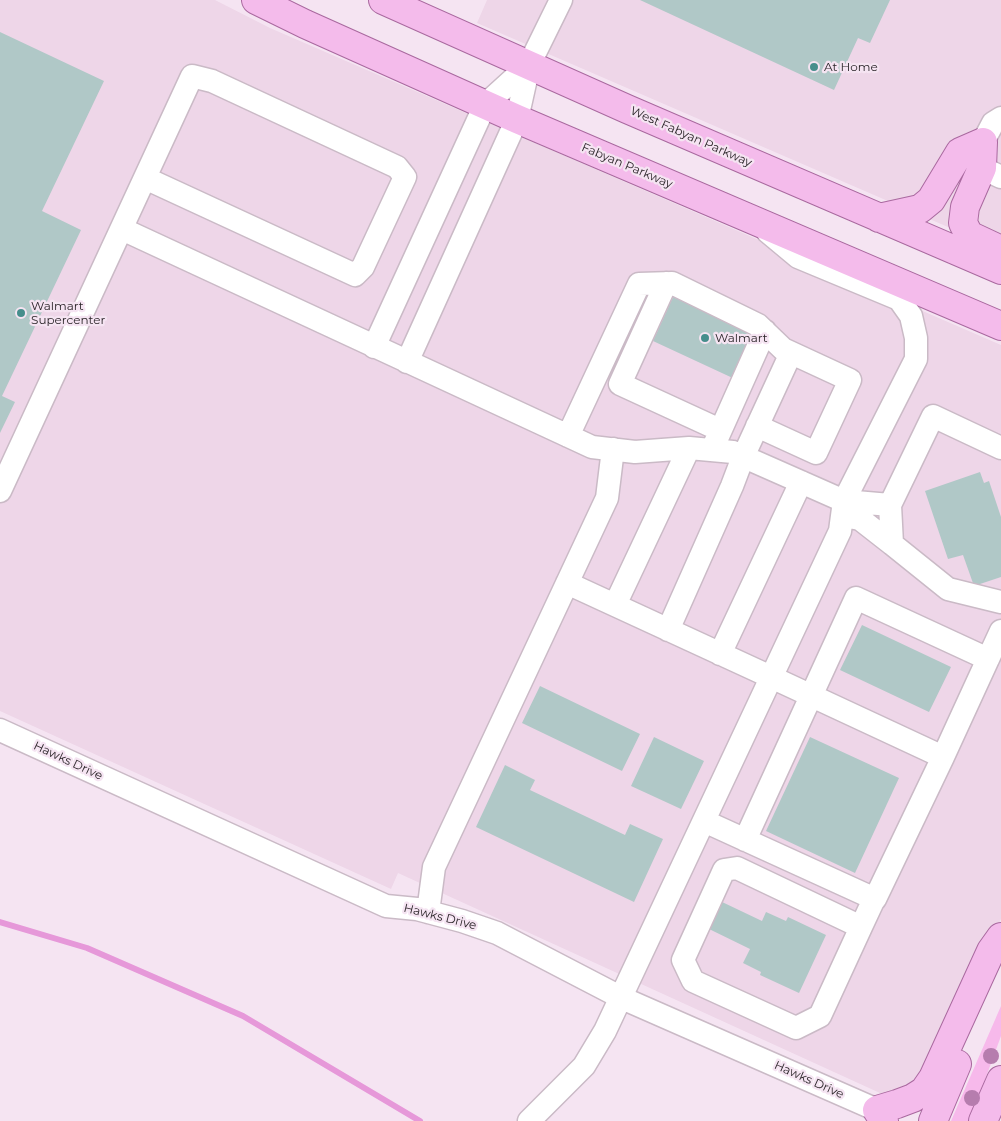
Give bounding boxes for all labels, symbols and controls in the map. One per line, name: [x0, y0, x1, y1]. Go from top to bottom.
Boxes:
place label: At Home: [824, 60, 878, 74]
marker: At Home: [808, 61, 820, 73]
street label: West Fabyan Parkway: [628, 104, 754, 170]
street label: Fabyan Parkway: [579, 140, 675, 192]
place label: Walmart Supercenter: [31, 299, 105, 327]
marker: Walmart Supercenter: [15, 307, 27, 319]
place label: Walmart: [715, 331, 768, 345]
marker: Walmart: [699, 332, 711, 344]
street label: Hawks Drive: [31, 739, 105, 783]
street label: Hawks Drive: [402, 901, 478, 933]
street label: Hawks Drive: [772, 1058, 846, 1102]

